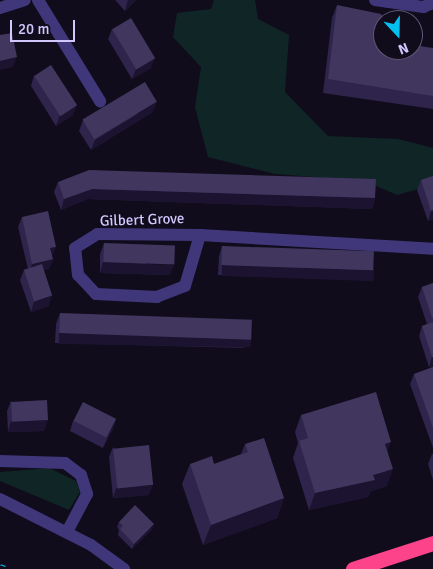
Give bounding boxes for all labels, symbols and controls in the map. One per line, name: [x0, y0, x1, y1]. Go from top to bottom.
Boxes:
scale bar: [12, 10, 78, 42]
north arrow: [373, 10, 423, 60]
text: 20 m: [18, 20, 49, 38]
text: N: [396, 39, 411, 58]
street label: Gilbert Grove: [99, 210, 185, 230]

